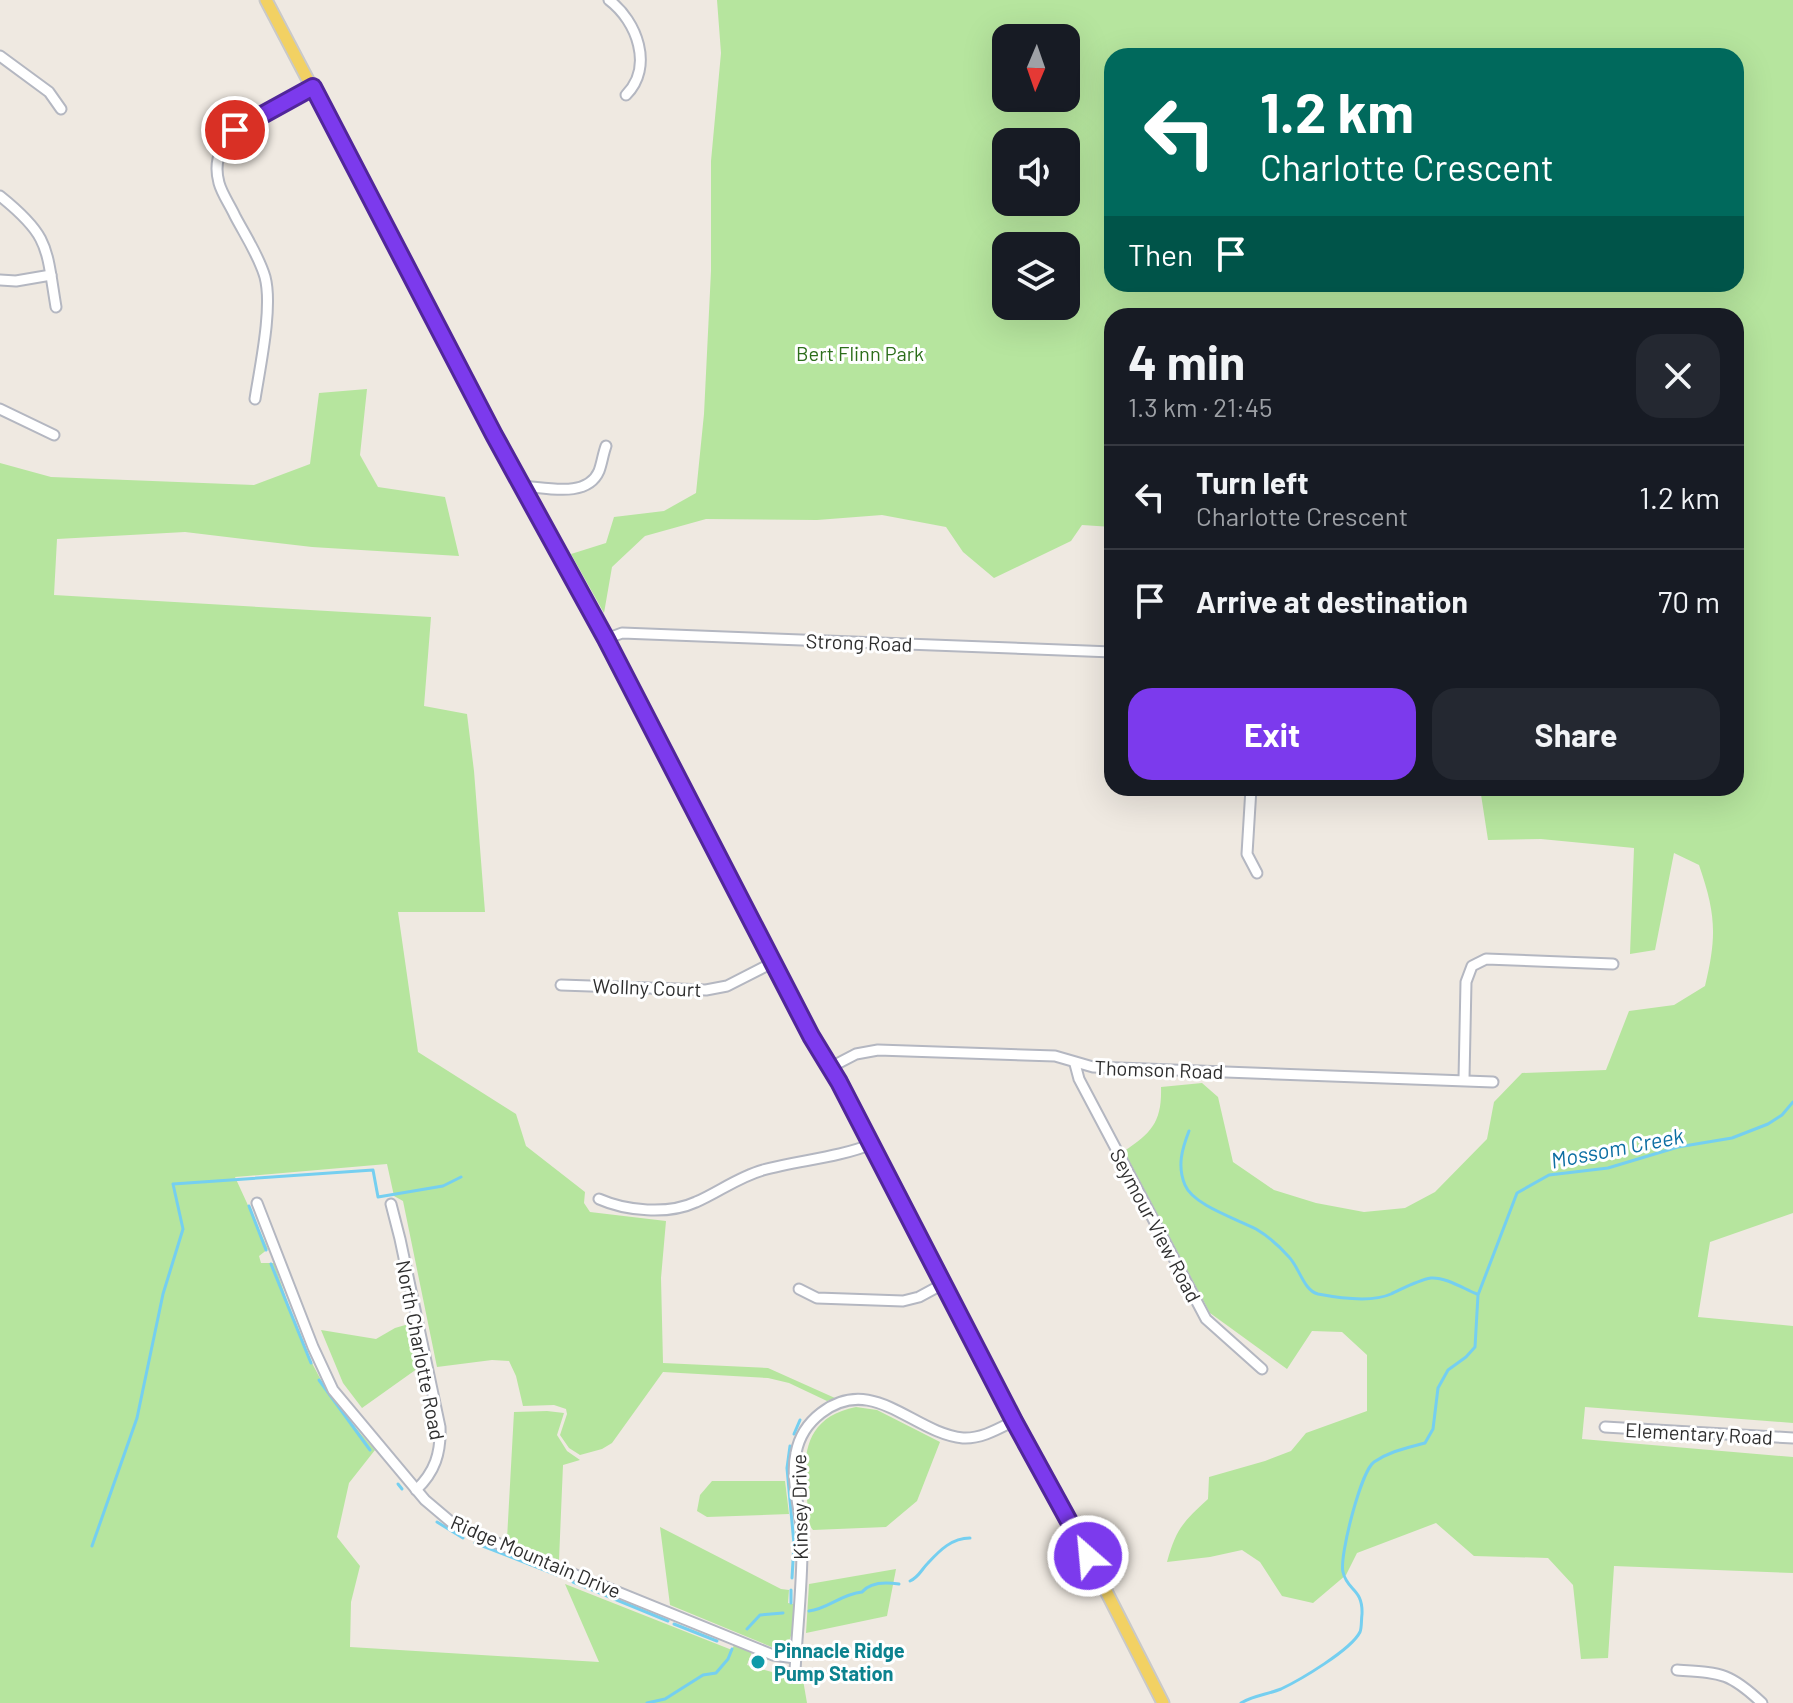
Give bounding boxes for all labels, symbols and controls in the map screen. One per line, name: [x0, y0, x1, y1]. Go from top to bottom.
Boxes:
north arrow: [992, 24, 1080, 112]
map controls: [992, 24, 1080, 320]
text: 1.2 km: [1260, 77, 1414, 144]
icon: left: [1128, 80, 1232, 184]
pin: [201, 96, 269, 164]
icon: arrive: [213, 108, 257, 152]
button: sound: [992, 128, 1080, 216]
text: Charlotte Crescent: [1260, 145, 1554, 188]
button: layers: [992, 232, 1080, 320]
icon: arrive: [1209, 232, 1253, 276]
text: Then: [1128, 236, 1193, 272]
text: 4 min: [1128, 332, 1245, 390]
button: close: [1636, 334, 1720, 418]
park label: Bert Flinn Park: [796, 341, 924, 365]
text: 1.3 km · 21:45: [1128, 391, 1272, 422]
text: Turn left: [1196, 464, 1309, 500]
icon: left: [1128, 475, 1172, 519]
text: 1.2 km: [1639, 479, 1720, 515]
text: Charlotte Crescent: [1196, 500, 1408, 531]
icon: arrive: [1128, 579, 1172, 623]
text: Arrive at destination: [1196, 583, 1468, 619]
text: 70 m: [1658, 583, 1720, 619]
street label: Strong Road: [805, 628, 913, 656]
button: Exit: [1128, 688, 1416, 780]
button: Share: [1432, 688, 1720, 780]
street label: Wollny Court: [592, 973, 702, 1001]
street label: Thomson Road: [1094, 1055, 1224, 1083]
water label: Mossom Creek: [1548, 1121, 1686, 1173]
street label: Seymour View Road: [1105, 1144, 1207, 1306]
street label: North Charlotte Road: [392, 1258, 450, 1442]
street label: Elementary Road: [1624, 1417, 1774, 1449]
street label: Kinsey Drive: [786, 1454, 812, 1560]
street label: Ridge Mountain Drive: [447, 1509, 625, 1603]
position arrow: [1046, 1514, 1130, 1598]
place label: Pinnacle Ridge Pump Station: [774, 1638, 905, 1685]
marker: Pinnacle Ridge Pump Station: [749, 1653, 767, 1671]

